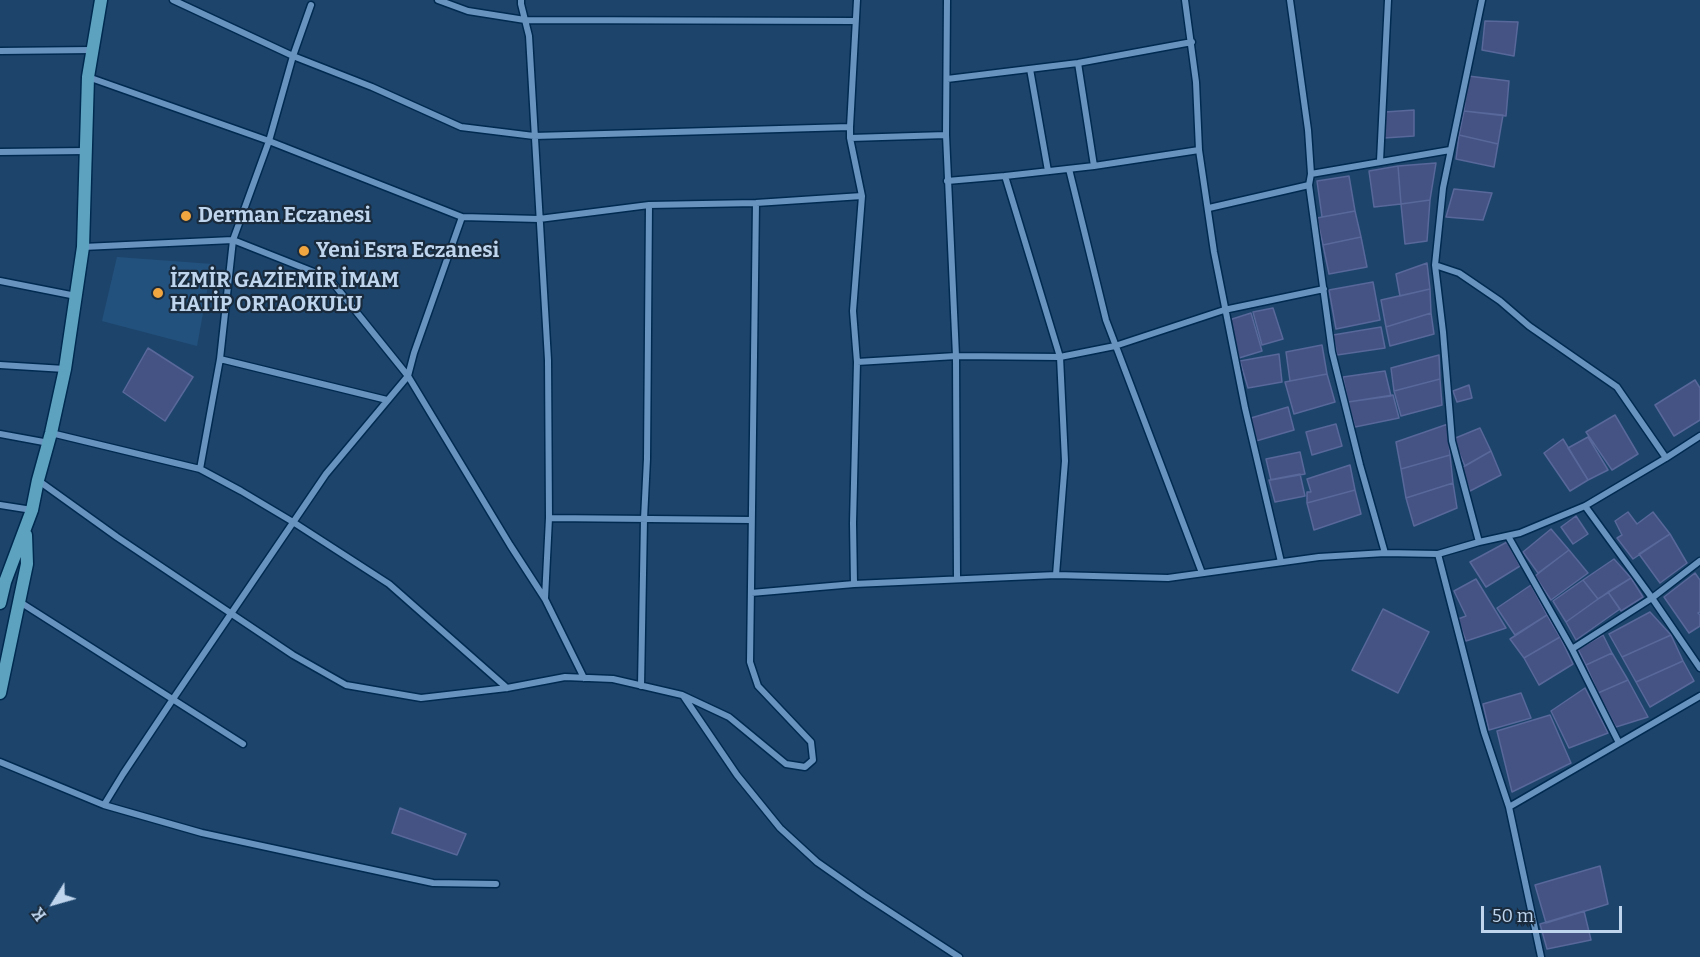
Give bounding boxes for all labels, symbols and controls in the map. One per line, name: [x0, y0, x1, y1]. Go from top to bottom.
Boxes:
place label: Derman Eczanesi: [198, 203, 371, 229]
marker: Derman Eczanesi: [179, 209, 193, 223]
place label: Yeni Esra Eczanesi: [316, 238, 499, 264]
marker: Yeni Esra Eczanesi: [297, 244, 311, 258]
place label: İZMİR GAZİEMİR İMAM HATİP ORTAOKULU: [170, 268, 399, 318]
marker: İZMİR GAZİEMİR İMAM HATİP ORTAOKULU: [151, 286, 165, 300]
north arrow: [24, 873, 84, 933]
scale bar: [1484, 894, 1625, 932]
text: K: [28, 904, 50, 924]
text: 50 m: [1492, 905, 1534, 927]

